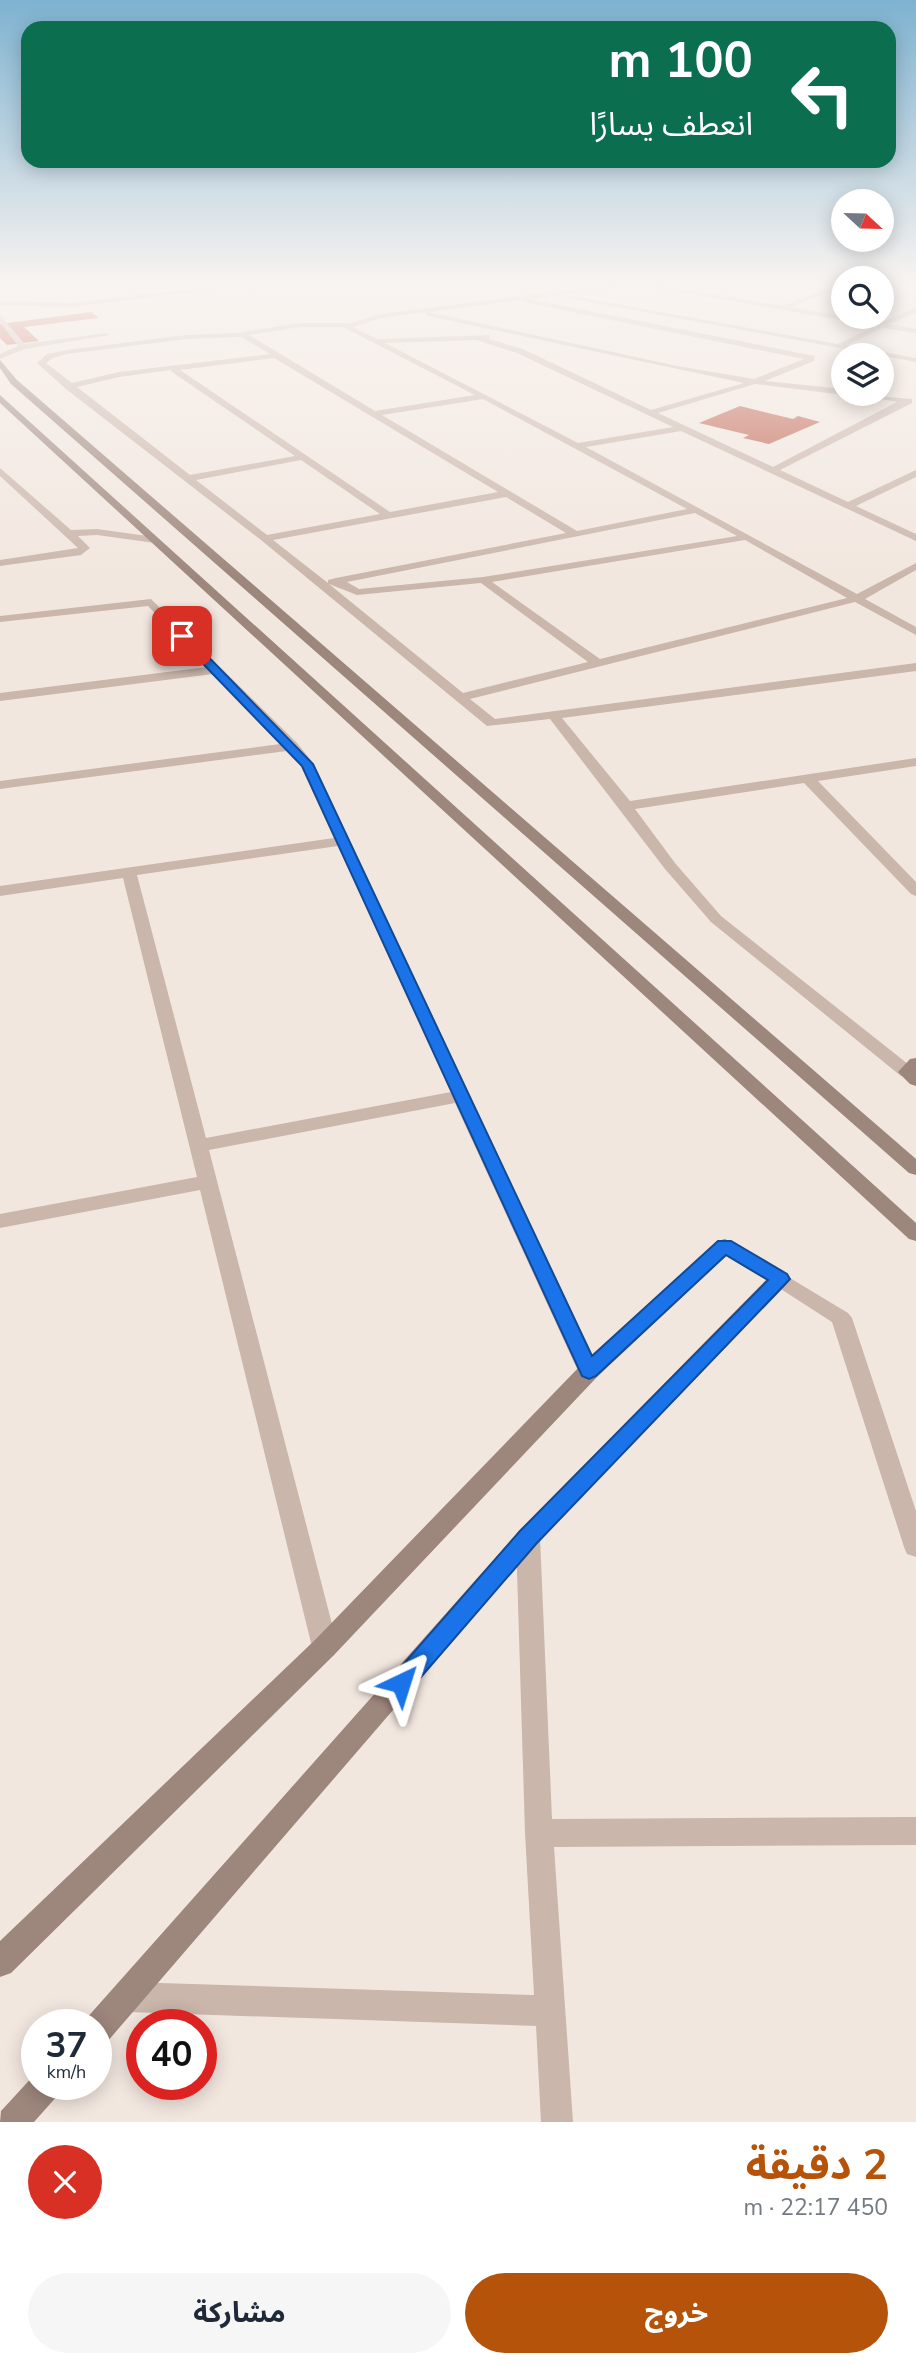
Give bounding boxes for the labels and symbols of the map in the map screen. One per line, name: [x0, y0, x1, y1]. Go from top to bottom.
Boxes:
north arrow: [831, 189, 894, 252]
pin: [152, 606, 212, 666]
position arrow: [364, 1646, 438, 1720]
speed limit sign: 40: [126, 2009, 217, 2100]

